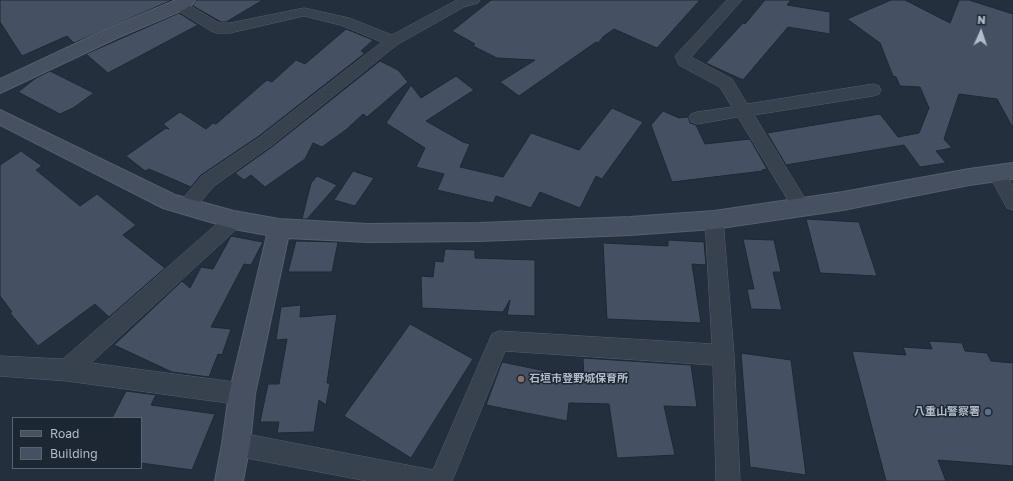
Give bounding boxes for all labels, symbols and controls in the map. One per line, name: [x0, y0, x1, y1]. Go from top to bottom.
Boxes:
north arrow: [961, 12, 1001, 52]
text: N: [977, 13, 986, 26]
place label: 石垣市登野城保育所: [529, 372, 628, 386]
marker: 石垣市登野城保育所: [516, 374, 526, 384]
place label: 八重山警察署: [914, 405, 980, 419]
marker: 八重山警察署: [983, 407, 993, 417]
legend: [12, 417, 142, 469]
text: Road: [50, 426, 79, 441]
text: Building: [50, 446, 98, 461]

